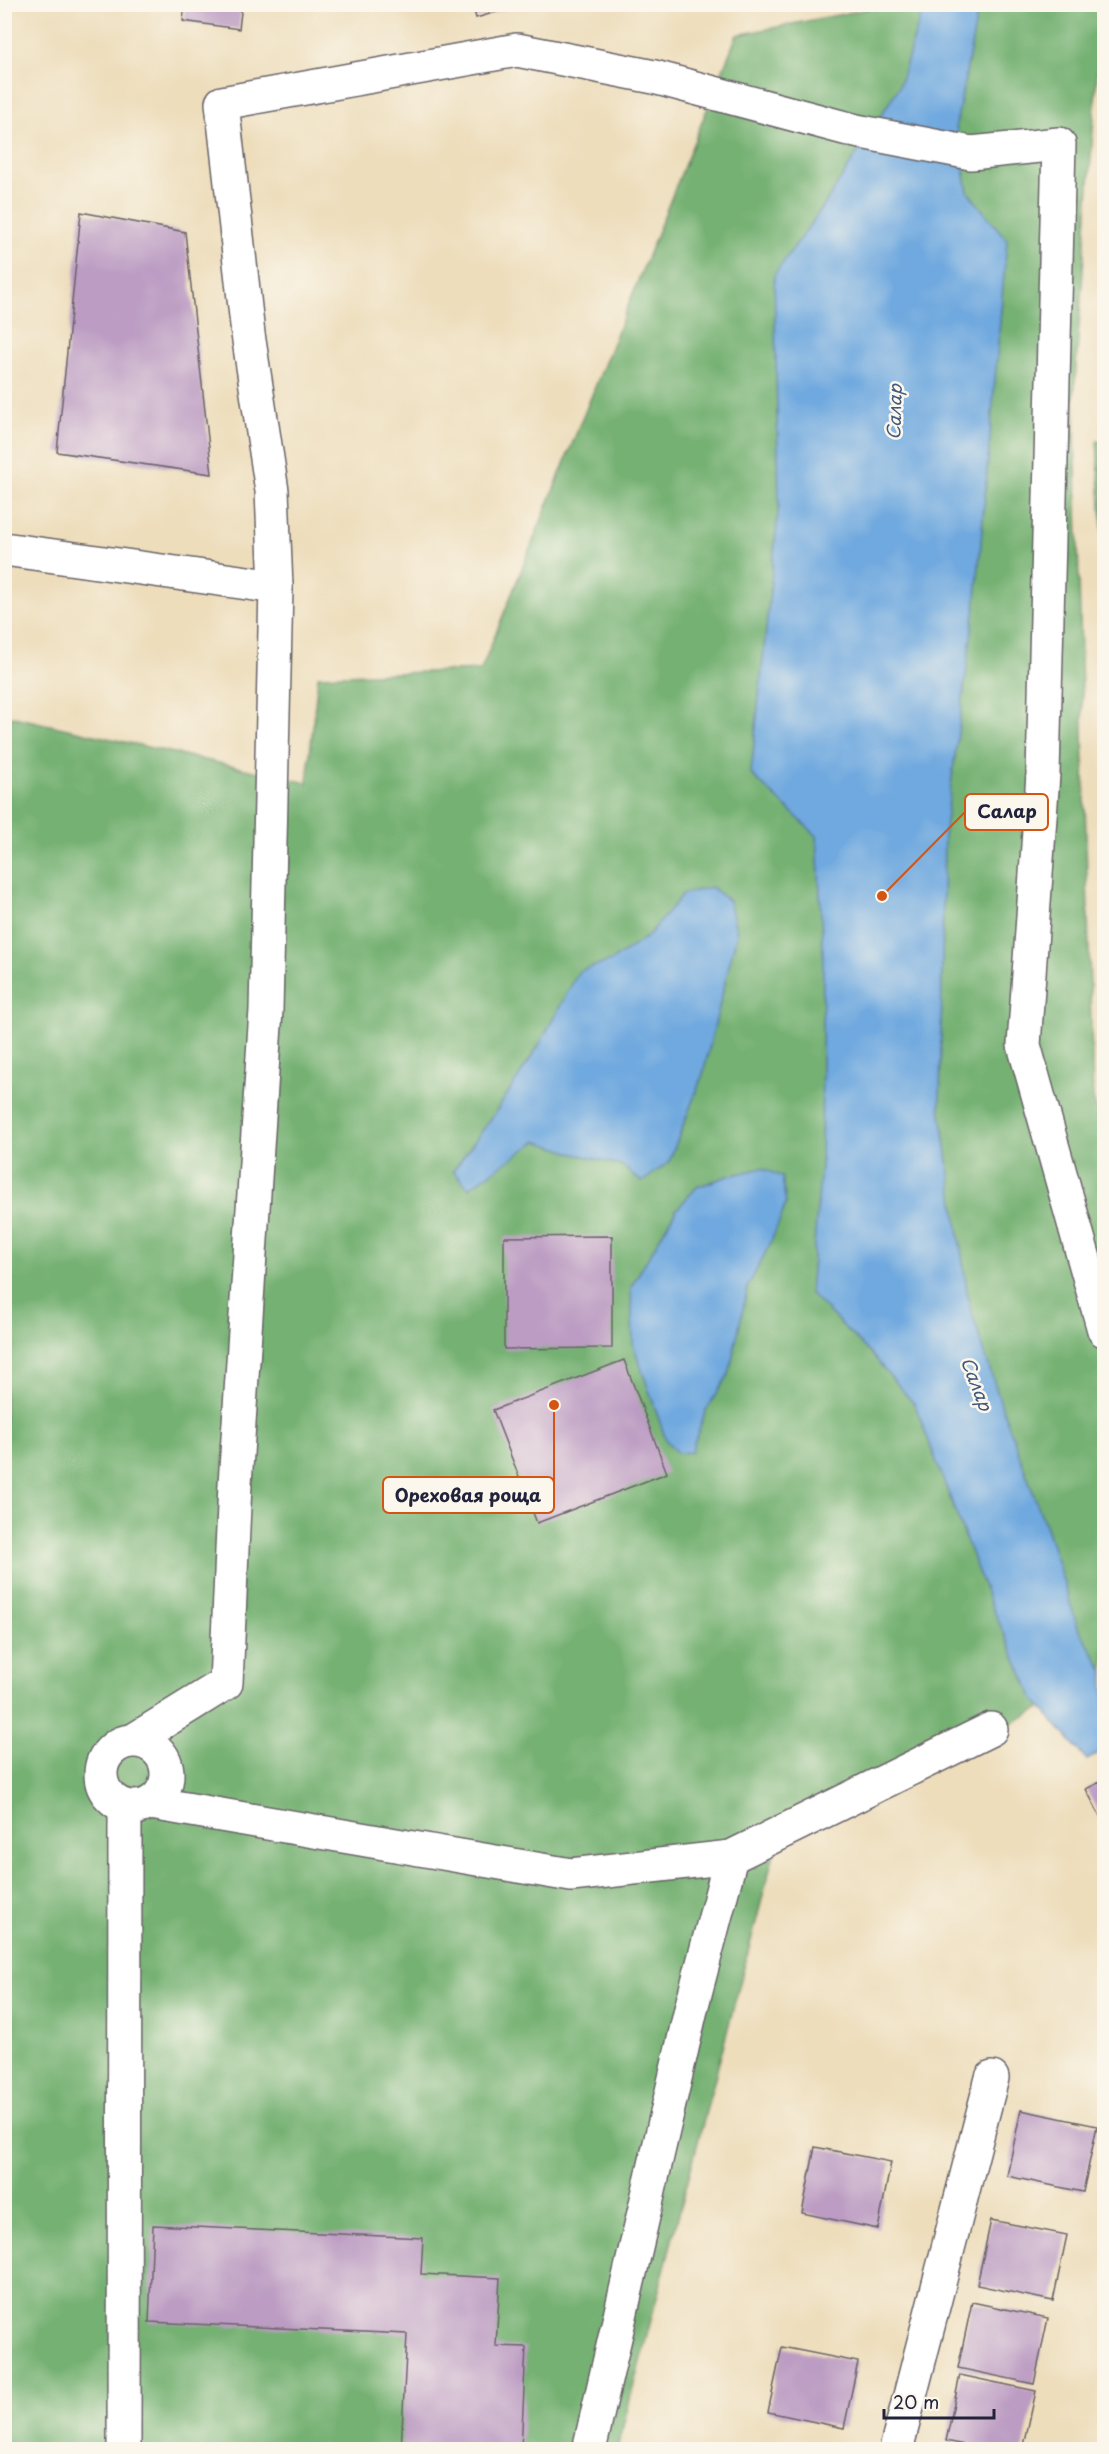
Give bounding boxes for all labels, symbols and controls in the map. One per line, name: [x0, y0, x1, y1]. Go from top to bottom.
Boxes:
water label: Салар: [879, 383, 908, 440]
callout: Салар: [965, 794, 1048, 830]
text: Салар: [977, 797, 1037, 824]
water label: Салар: [955, 1353, 1000, 1415]
callout: Ореховая роща: [383, 1477, 554, 1513]
text: Ореховая роща: [395, 1481, 541, 1508]
scale bar: [884, 2382, 994, 2420]
text: 20 m: [893, 2388, 939, 2415]

